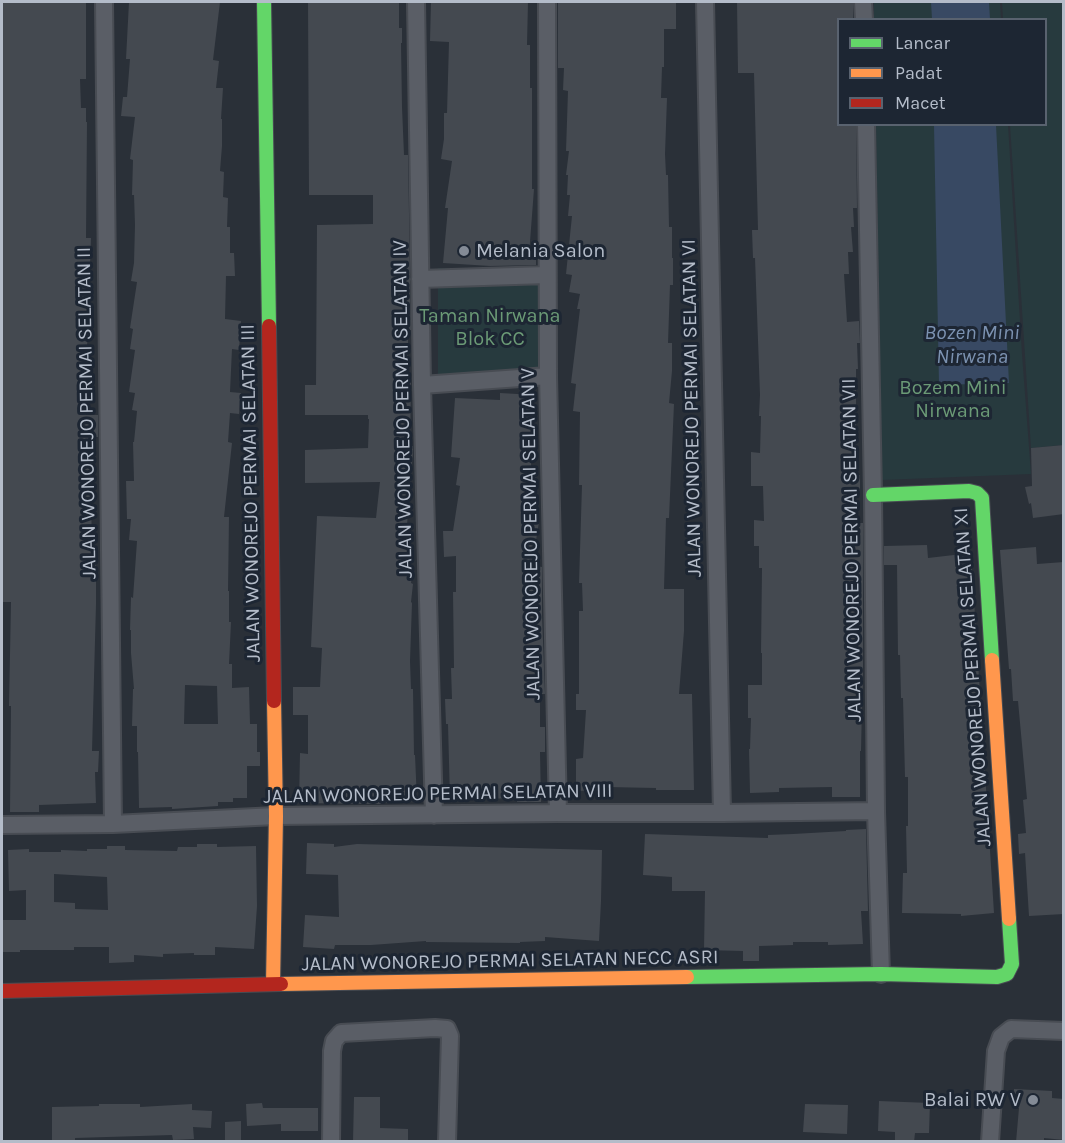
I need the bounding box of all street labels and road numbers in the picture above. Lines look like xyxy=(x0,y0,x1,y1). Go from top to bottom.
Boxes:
street label: JALAN WONOREJO PERMAI SELATAN VI xyxy=(677,239,707,577)
street label: JALAN WONOREJO PERMAI SELATAN IV xyxy=(388,240,418,578)
street label: JALAN WONOREJO PERMAI SELATAN II xyxy=(72,247,102,579)
street label: JALAN WONOREJO PERMAI SELATAN III xyxy=(236,324,266,662)
street label: JALAN WONOREJO PERMAI SELATAN V xyxy=(516,368,546,700)
street label: JALAN WONOREJO PERMAI SELATAN VII xyxy=(837,378,867,722)
street label: JALAN WONOREJO PERMAI SELATAN XI xyxy=(949,507,997,847)
street label: JALAN WONOREJO PERMAI SELATAN VIII xyxy=(263,779,613,809)
street label: JALAN WONOREJO PERMAI SELATAN NECC ASRI xyxy=(301,945,719,977)

